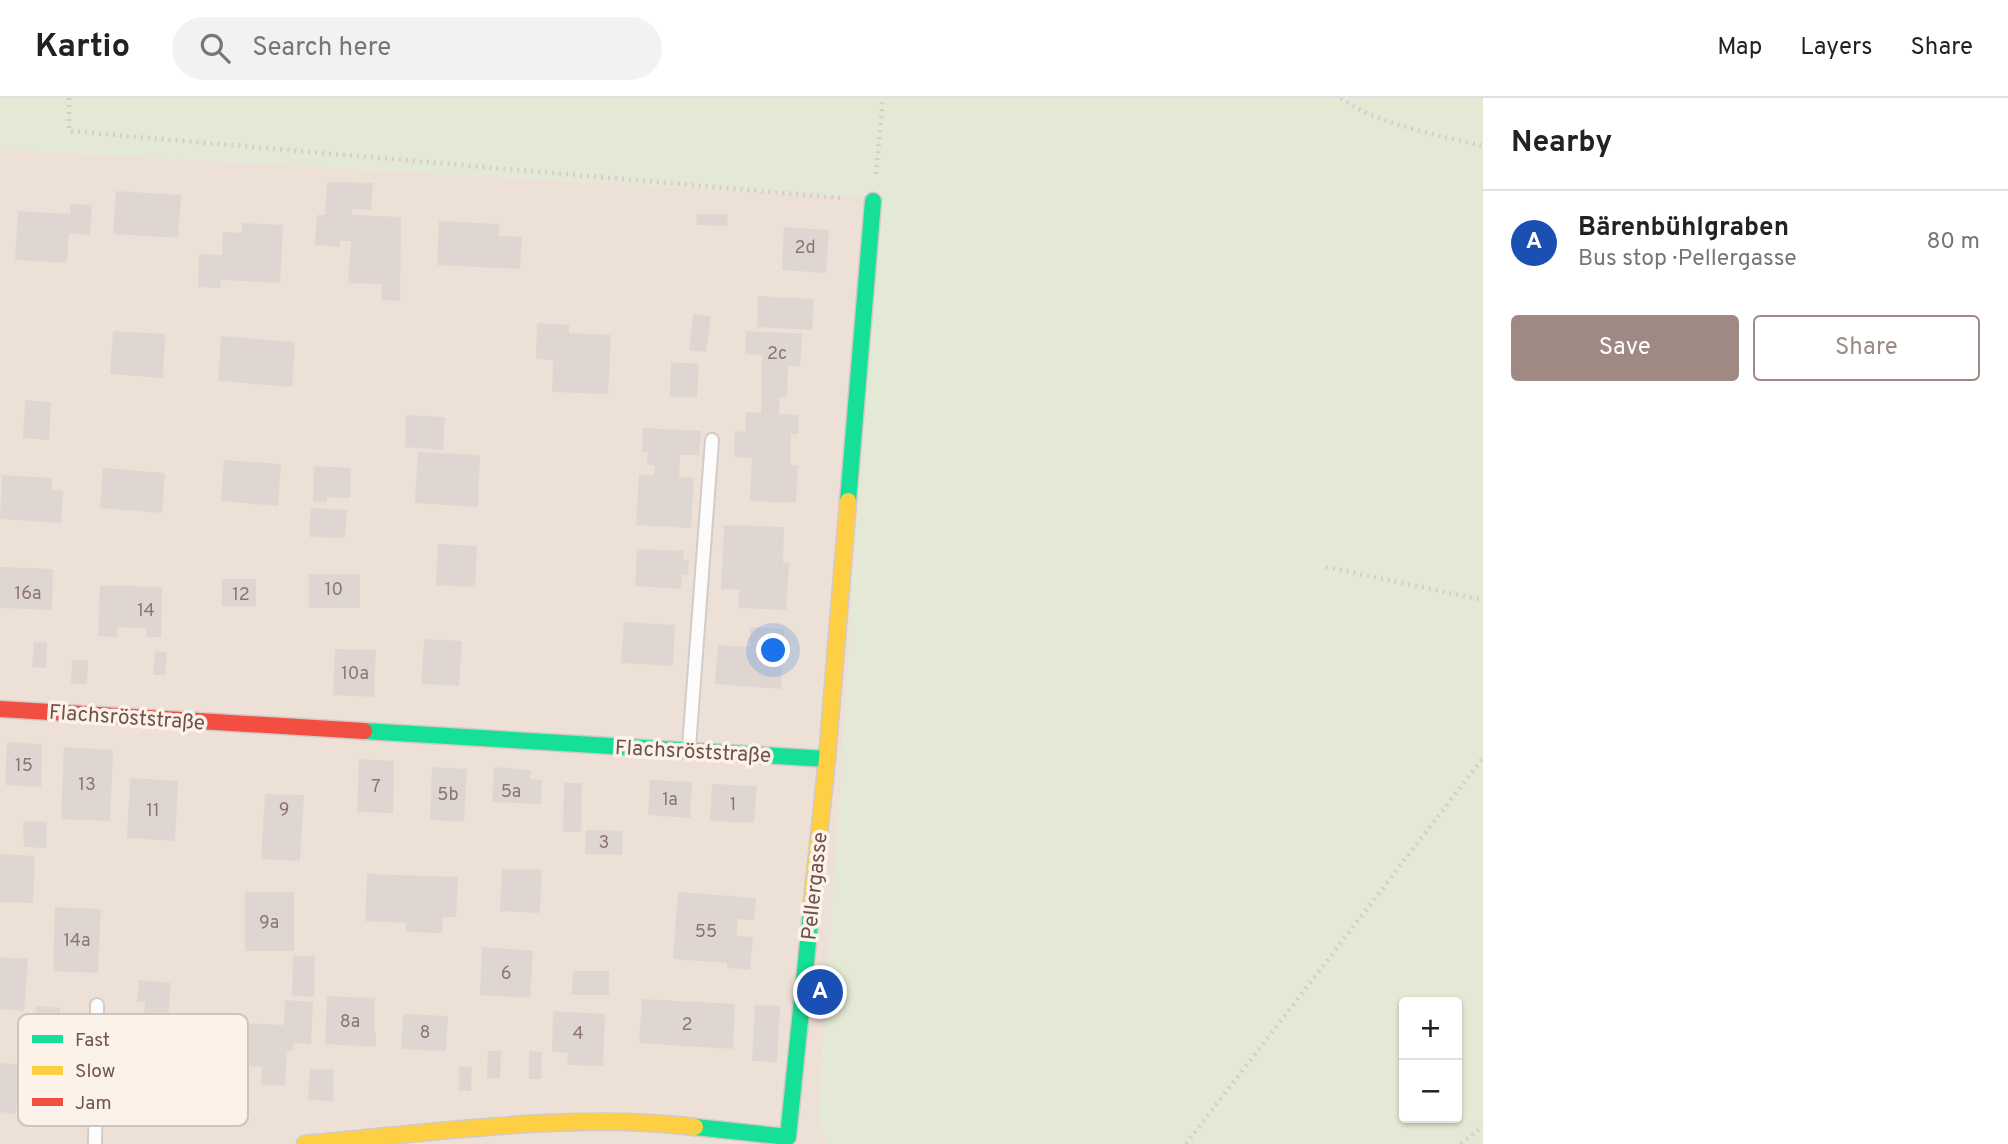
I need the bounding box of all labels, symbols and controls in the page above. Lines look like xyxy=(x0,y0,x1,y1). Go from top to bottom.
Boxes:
search box xyxy=(172,17,662,80)
text: Kartio xyxy=(35,27,130,69)
icon: search xyxy=(196,29,234,67)
text: Search here xyxy=(252,32,391,65)
text: Map xyxy=(1717,33,1762,63)
text: Layers xyxy=(1800,33,1872,63)
text: Share xyxy=(1910,33,1973,63)
text: Nearby xyxy=(1511,125,1612,162)
text: Bärenbühlgraben xyxy=(1578,212,1789,245)
text: A xyxy=(1526,228,1542,257)
text: 80 m xyxy=(1927,228,1980,257)
house number: 2d xyxy=(794,237,816,260)
text: Bus stop · Pellergasse xyxy=(1578,245,1797,274)
button: Save xyxy=(1511,315,1739,381)
button: Share xyxy=(1753,315,1980,381)
house number: 2c xyxy=(767,343,787,366)
house number: 10 xyxy=(325,579,343,602)
house number: 16a xyxy=(15,583,41,606)
house number: 12 xyxy=(232,584,250,607)
house number: 14 xyxy=(137,600,155,623)
your location xyxy=(756,633,790,667)
house number: 10a xyxy=(341,663,369,686)
street label: Flachsröststraße xyxy=(48,700,206,737)
street label: Flachsröststraße xyxy=(614,735,772,770)
house number: 15 xyxy=(15,755,33,778)
house number: 13 xyxy=(78,774,96,797)
house number: 7 xyxy=(371,776,381,799)
house number: 5a xyxy=(501,781,521,804)
house number: 5b xyxy=(437,784,459,807)
house number: 1a xyxy=(662,789,678,812)
house number: 1 xyxy=(730,794,736,817)
house number: 9 xyxy=(279,799,289,822)
house number: 11 xyxy=(146,800,160,823)
street label: Pellergasse xyxy=(796,831,835,942)
house number: 3 xyxy=(599,832,609,855)
house number: 9a xyxy=(259,912,279,935)
house number: 55 xyxy=(695,921,717,944)
house number: 14a xyxy=(63,930,91,953)
house number: 6 xyxy=(501,963,511,986)
pin: A xyxy=(797,966,843,1018)
map controls xyxy=(1399,997,1462,1123)
button: + xyxy=(1399,997,1462,1060)
house number: 8a xyxy=(340,1011,360,1034)
legend xyxy=(18,1014,248,1126)
house number: 2 xyxy=(681,1014,693,1037)
house number: 8 xyxy=(420,1022,431,1045)
house number: 4 xyxy=(572,1023,584,1046)
text: Fast xyxy=(75,1029,110,1053)
text: Slow xyxy=(75,1060,115,1084)
button: − xyxy=(1399,1060,1462,1123)
text: Jam xyxy=(75,1092,112,1116)

